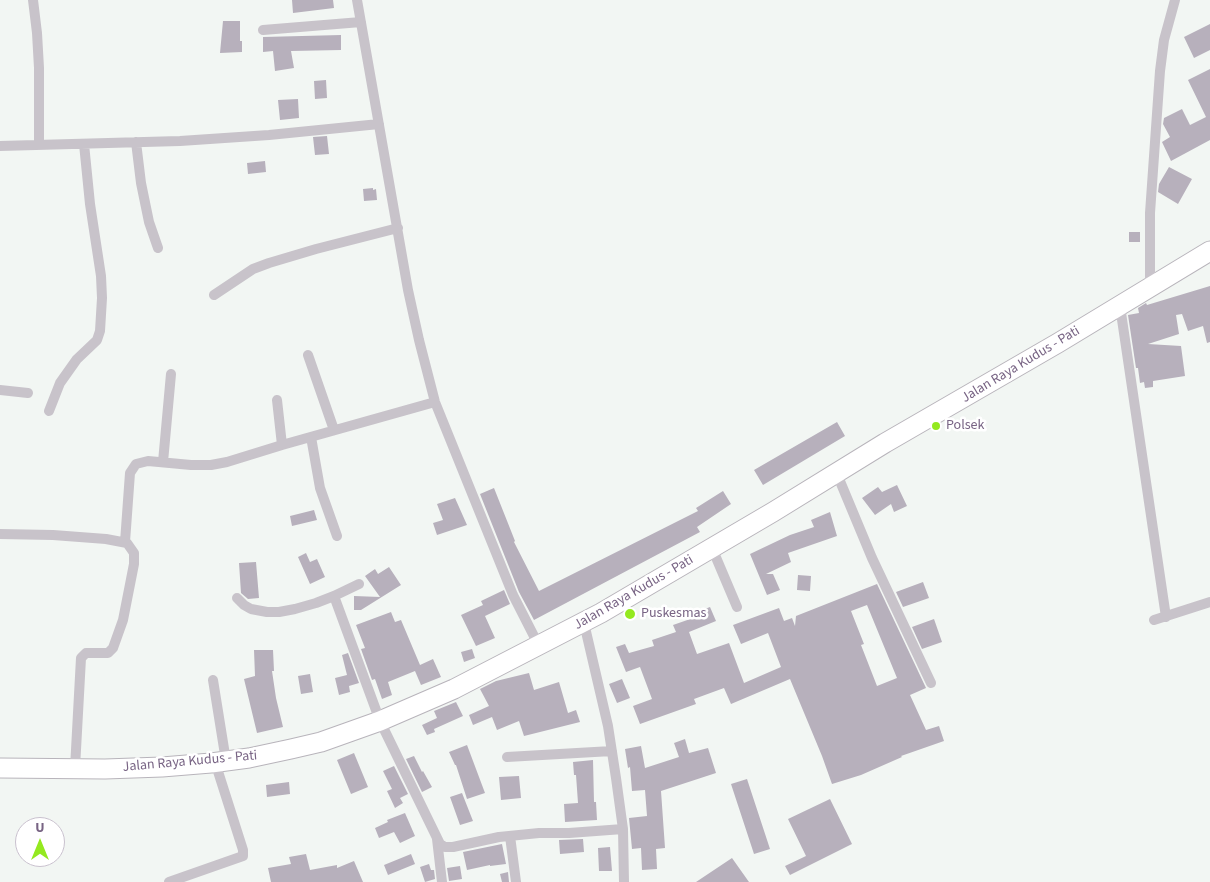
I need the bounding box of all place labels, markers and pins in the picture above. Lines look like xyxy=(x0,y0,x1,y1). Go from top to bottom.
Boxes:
place label: Polsek xyxy=(946,418,984,434)
marker: Polsek xyxy=(930,420,942,432)
place label: Puskesmas xyxy=(641,606,706,622)
marker: Puskesmas xyxy=(623,607,637,621)

